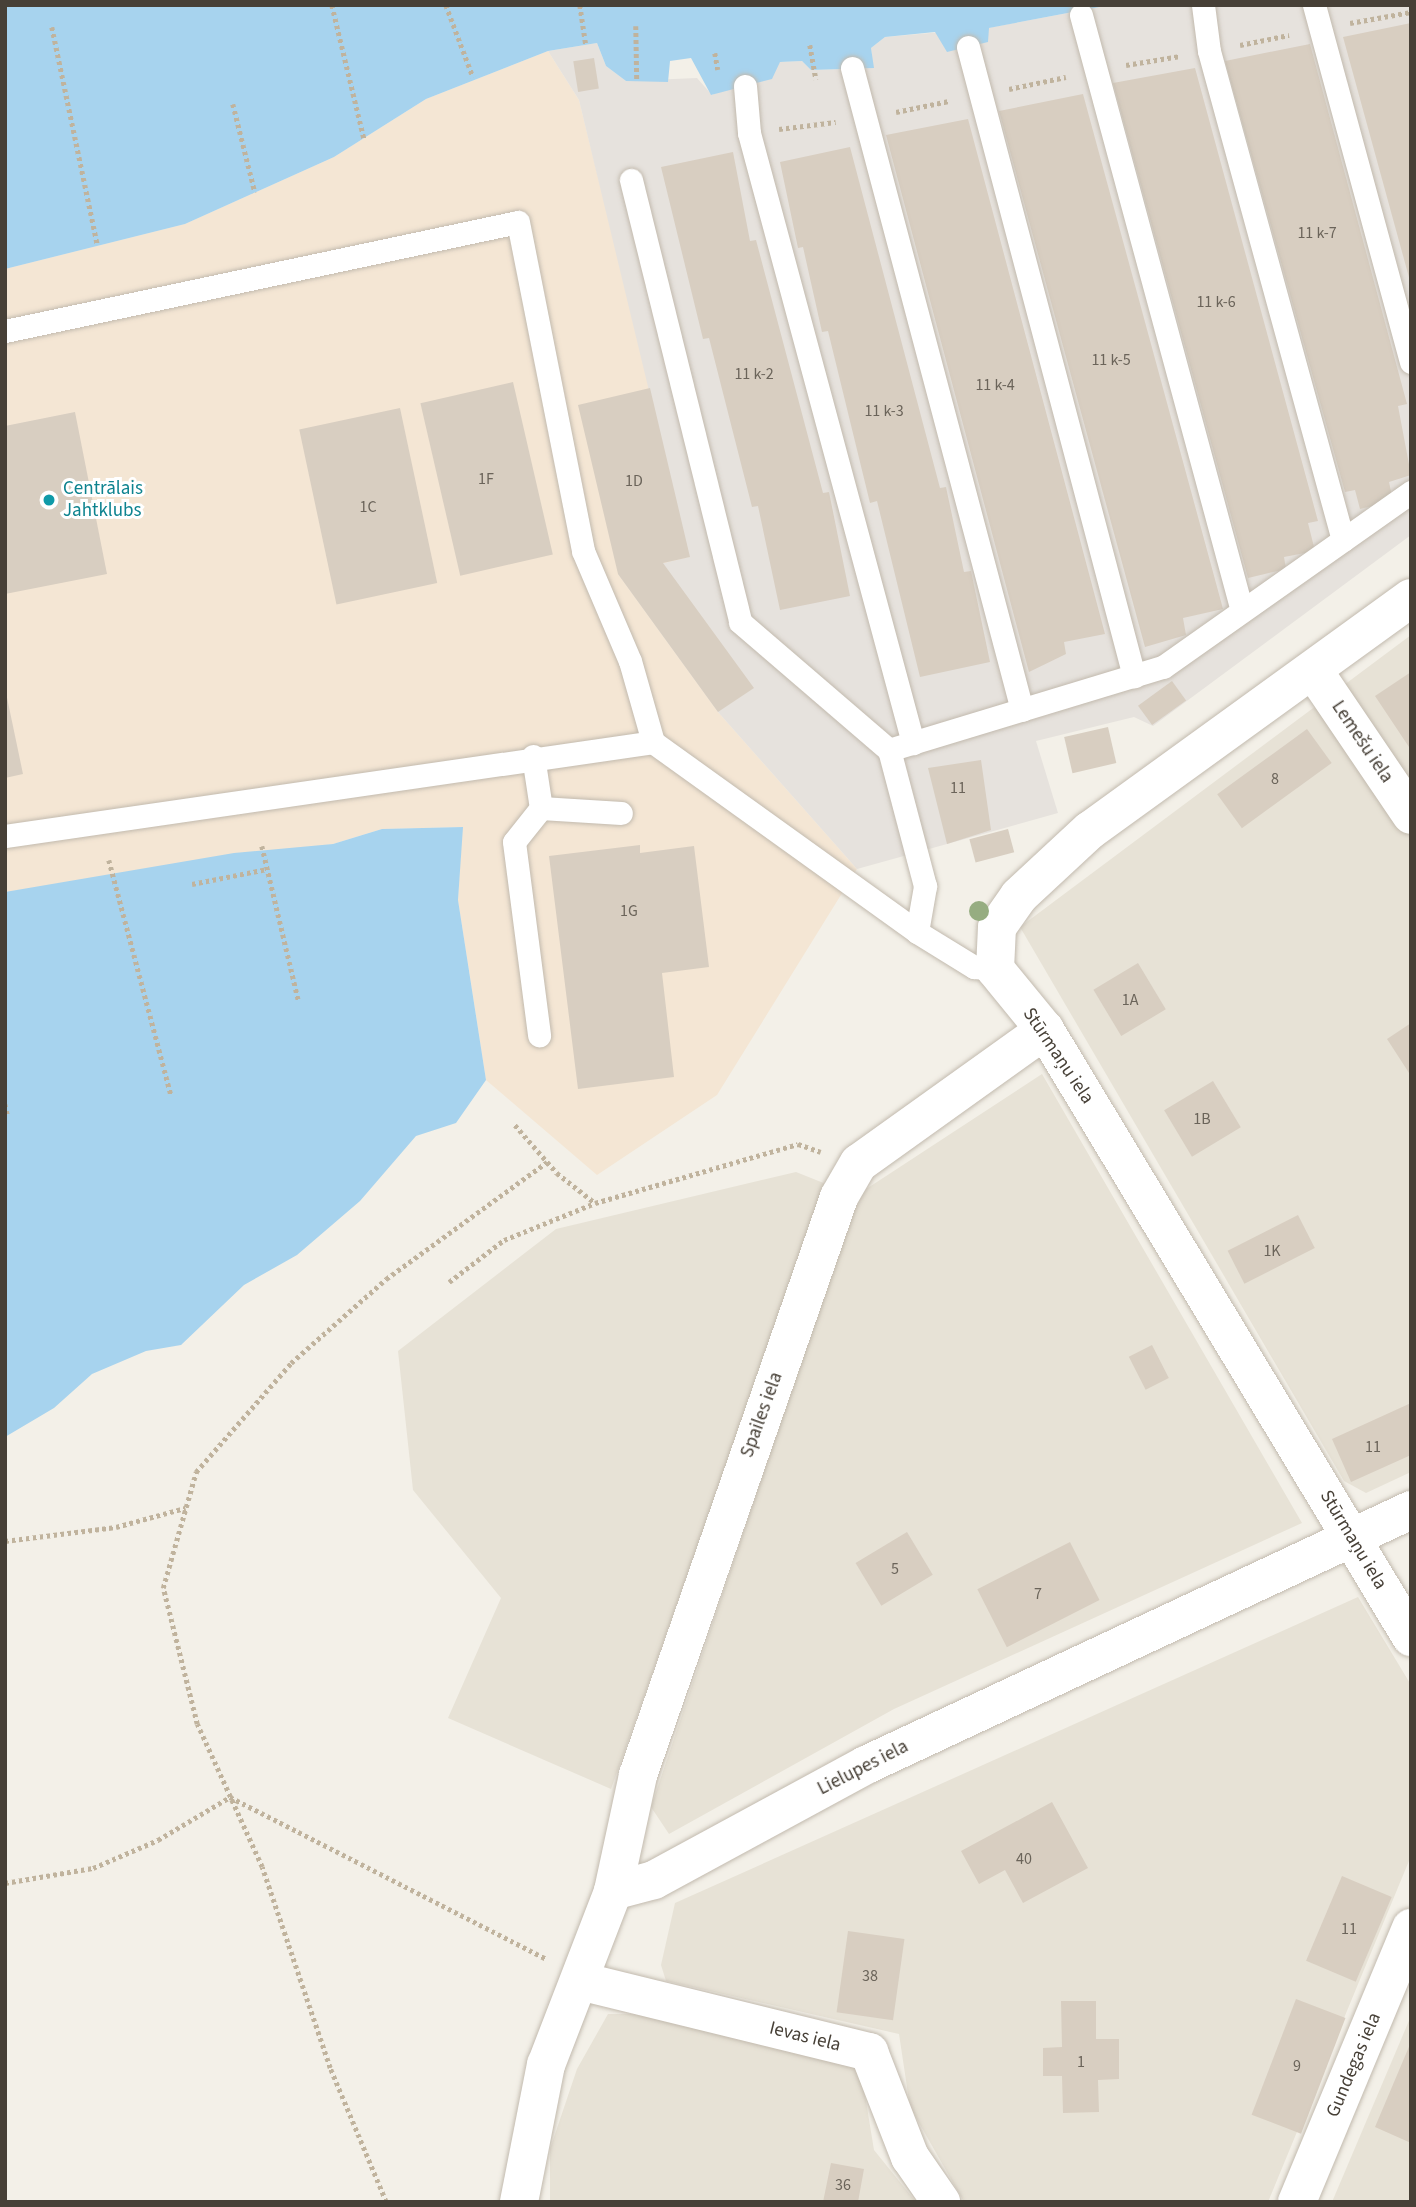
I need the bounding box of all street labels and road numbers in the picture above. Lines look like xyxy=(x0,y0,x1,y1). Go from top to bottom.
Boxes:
street label: Lemešu iela xyxy=(1326,697,1398,787)
street label: Stūrmaņu iela xyxy=(1017,1003,1099,1109)
street label: Spailes iela xyxy=(736,1369,788,1461)
street label: Stūrmaņu iela xyxy=(1315,1486,1391,1594)
street label: Lielupes iela xyxy=(814,1735,912,1801)
street label: Gundegas iela xyxy=(1322,2009,1386,2121)
street label: Ievas iela xyxy=(767,2017,843,2057)

